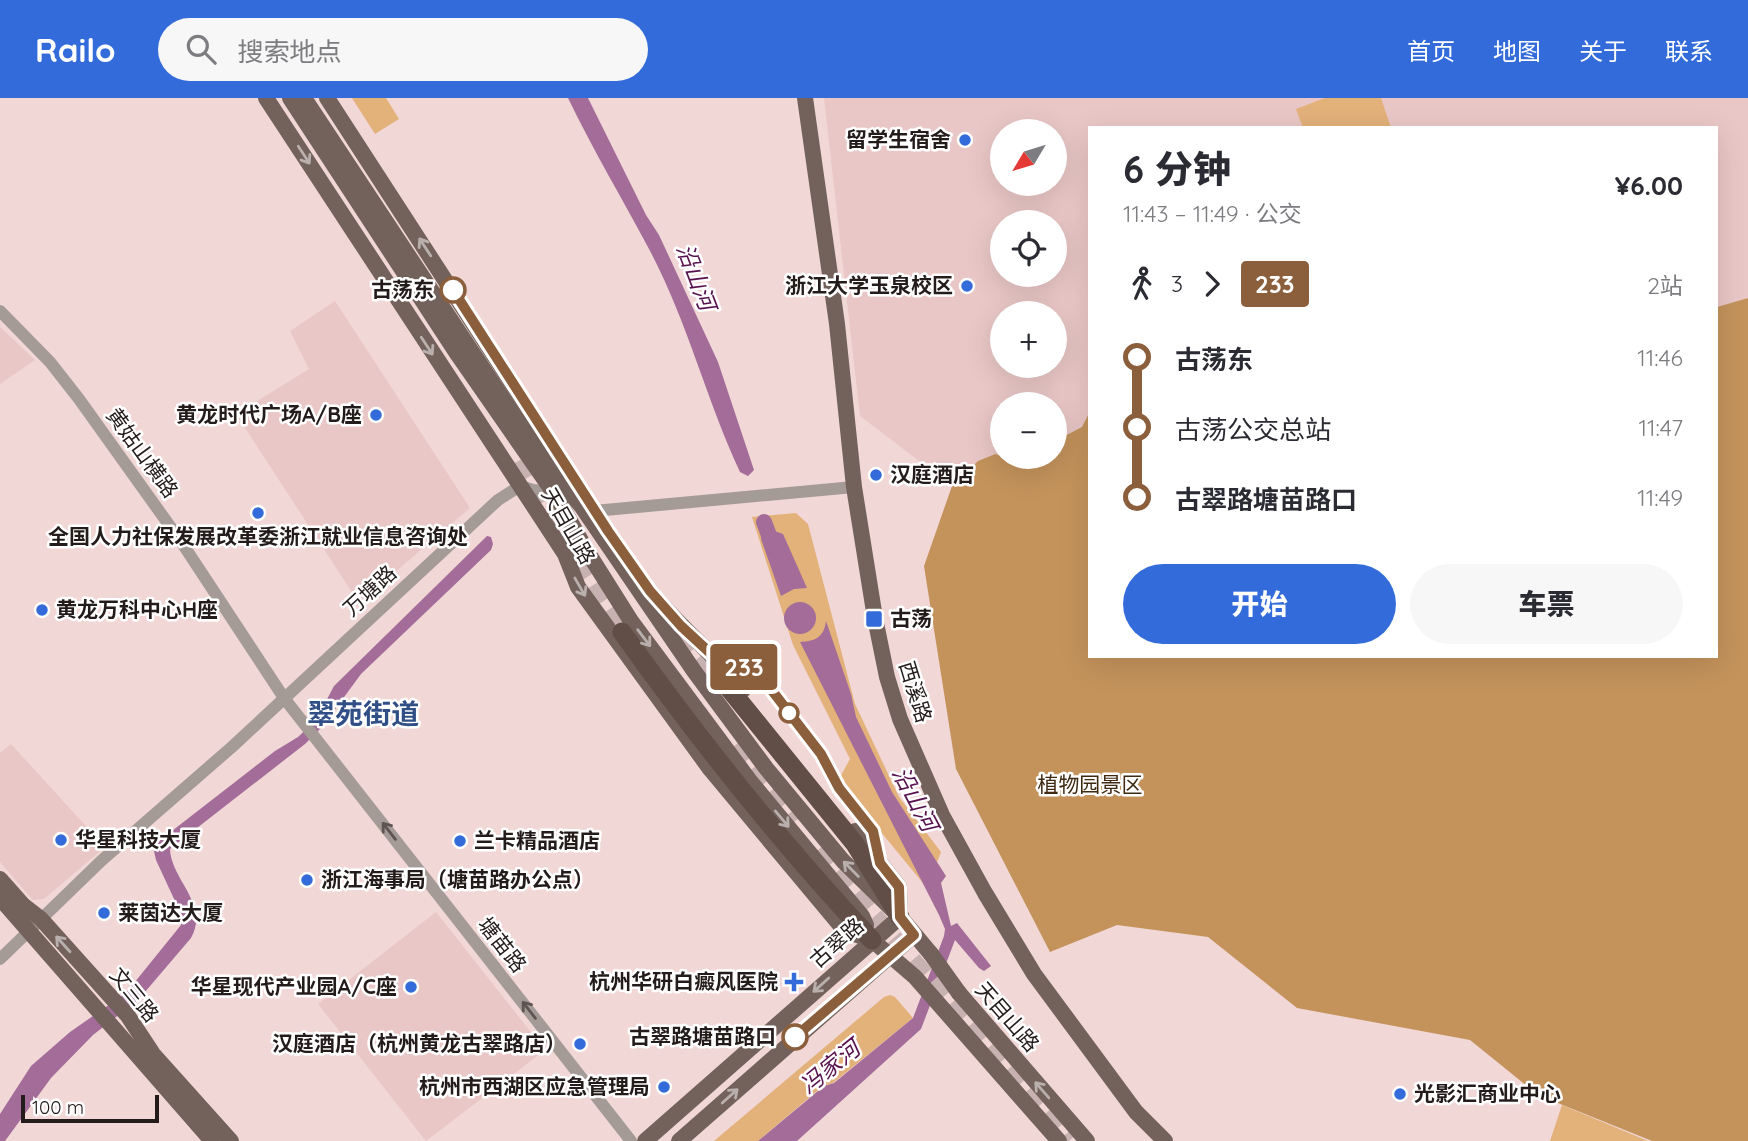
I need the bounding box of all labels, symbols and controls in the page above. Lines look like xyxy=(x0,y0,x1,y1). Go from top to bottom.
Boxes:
search box xyxy=(158,18,648,81)
text: Railo xyxy=(35,29,116,70)
icon: search xyxy=(182,30,220,68)
text: 搜索地点 xyxy=(238,35,342,68)
text: 首页 xyxy=(1407,36,1455,66)
text: 地图 xyxy=(1493,36,1541,66)
text: 关于 xyxy=(1579,36,1627,66)
text: 联系 xyxy=(1665,36,1713,66)
north arrow xyxy=(990,119,1068,196)
map controls xyxy=(990,119,1067,469)
place label: 留学生宿舍 xyxy=(846,126,951,152)
marker: 留学生宿舍 xyxy=(957,132,973,148)
one-way arrow xyxy=(297,145,311,164)
text: 6 分钟 xyxy=(1123,145,1231,193)
text: ¥6.00 xyxy=(1615,169,1683,202)
text: 11:43 – 11:49 · 公交 xyxy=(1123,199,1302,228)
button: locate xyxy=(990,210,1067,287)
one-way arrow xyxy=(418,238,433,257)
water label: 沿山河 xyxy=(671,239,724,318)
icon: walk xyxy=(1123,265,1161,303)
icon: forward xyxy=(1193,265,1231,303)
text: 3 xyxy=(1171,269,1183,298)
text: 233 xyxy=(1255,269,1295,299)
text: 2站 xyxy=(1647,271,1683,300)
place label: 浙江大学玉泉校区 xyxy=(785,272,953,298)
place label: 古荡东 xyxy=(371,276,434,302)
marker: 古荡东 xyxy=(440,277,466,303)
marker: 浙江大学玉泉校区 xyxy=(959,278,975,294)
button: + xyxy=(990,301,1067,378)
one-way arrow xyxy=(421,336,435,356)
text: 古荡东 xyxy=(1175,343,1253,376)
text: 11:46 xyxy=(1637,343,1683,372)
button: − xyxy=(990,392,1067,469)
place label: 黄龙时代广场A/B座 xyxy=(176,401,362,427)
street label: 黄姑山横路 xyxy=(101,402,184,503)
marker: 黄龙时代广场A/B座 xyxy=(368,407,384,423)
text: 古荡公交总站 xyxy=(1175,413,1331,446)
text: 11:47 xyxy=(1638,413,1683,442)
place label: 汉庭酒店 xyxy=(890,461,974,487)
marker: 汉庭酒店 xyxy=(868,467,884,483)
street label: 天目山路 xyxy=(537,483,601,568)
text: 古翠路塘苗路口 xyxy=(1175,483,1357,516)
text: 11:49 xyxy=(1637,483,1683,512)
marker: 全国人力社保发展改革委浙江就业信息咨询处 xyxy=(250,505,266,521)
place label: 全国人力社保发展改革委浙江就业信息咨询处 xyxy=(48,523,468,549)
street label: 万塘路 xyxy=(337,559,401,621)
button: 开始 xyxy=(1123,564,1396,644)
button: 车票 xyxy=(1410,564,1683,644)
one-way arrow xyxy=(573,576,587,596)
place label: 黄龙万科中心H座 xyxy=(56,596,218,622)
marker: 黄龙万科中心H座 xyxy=(34,602,50,618)
place label: 古荡 xyxy=(890,605,932,631)
marker: 古荡 xyxy=(864,609,884,629)
one-way arrow xyxy=(636,628,651,646)
line badge: 233 xyxy=(704,644,784,690)
text: 233 xyxy=(724,652,764,682)
street label: 西溪路 xyxy=(894,658,938,726)
district label: 翠苑街道 xyxy=(307,696,419,731)
unlabelled marker xyxy=(779,703,799,723)
water label: 沿山河 xyxy=(886,761,946,840)
park label: 植物园景区 xyxy=(1038,771,1143,797)
one-way arrow xyxy=(774,809,789,827)
one-way arrow xyxy=(381,822,396,840)
place label: 华星科技大厦 xyxy=(75,826,201,852)
place label: 兰卡精品酒店 xyxy=(474,827,600,853)
marker: 华星科技大厦 xyxy=(53,832,69,848)
marker: 兰卡精品酒店 xyxy=(452,833,468,849)
one-way arrow xyxy=(843,861,860,878)
place label: 浙江海事局（塘苗路办公点） xyxy=(321,866,594,892)
marker: 浙江海事局（塘苗路办公点） xyxy=(299,872,315,888)
place label: 莱茵达大厦 xyxy=(118,899,223,925)
marker: 莱茵达大厦 xyxy=(96,905,112,921)
street label: 塘苗路 xyxy=(473,912,532,977)
street label: 古翠路 xyxy=(804,912,869,973)
one-way arrow xyxy=(55,936,72,953)
street label: 文三路 xyxy=(105,962,165,1027)
place label: 杭州华研白癜风医院 xyxy=(589,968,778,994)
marker: 杭州华研白癜风医院 xyxy=(784,972,804,992)
place label: 华星现代产业园A/C座 xyxy=(190,973,397,999)
street label: 天目山路 xyxy=(970,976,1045,1057)
one-way arrow xyxy=(812,977,830,993)
marker: 华星现代产业园A/C座 xyxy=(403,979,419,995)
one-way arrow xyxy=(521,1001,536,1020)
place label: 古翠路塘苗路口 xyxy=(629,1023,776,1049)
marker: 古翠路塘苗路口 xyxy=(782,1024,808,1050)
place label: 汉庭酒店（杭州黄龙古翠路店） xyxy=(272,1030,566,1056)
water label: 冯家河 xyxy=(794,1031,869,1100)
marker: 汉庭酒店（杭州黄龙古翠路店） xyxy=(572,1036,588,1052)
place label: 杭州市西湖区应急管理局 xyxy=(419,1073,650,1099)
marker: 杭州市西湖区应急管理局 xyxy=(656,1079,672,1095)
place label: 光影汇商业中心 xyxy=(1414,1080,1561,1106)
one-way arrow xyxy=(1034,1081,1050,1099)
marker: 光影汇商业中心 xyxy=(1392,1086,1408,1102)
one-way arrow xyxy=(721,1087,738,1104)
scale bar xyxy=(21,1092,159,1124)
text: 100 m xyxy=(32,1095,84,1119)

